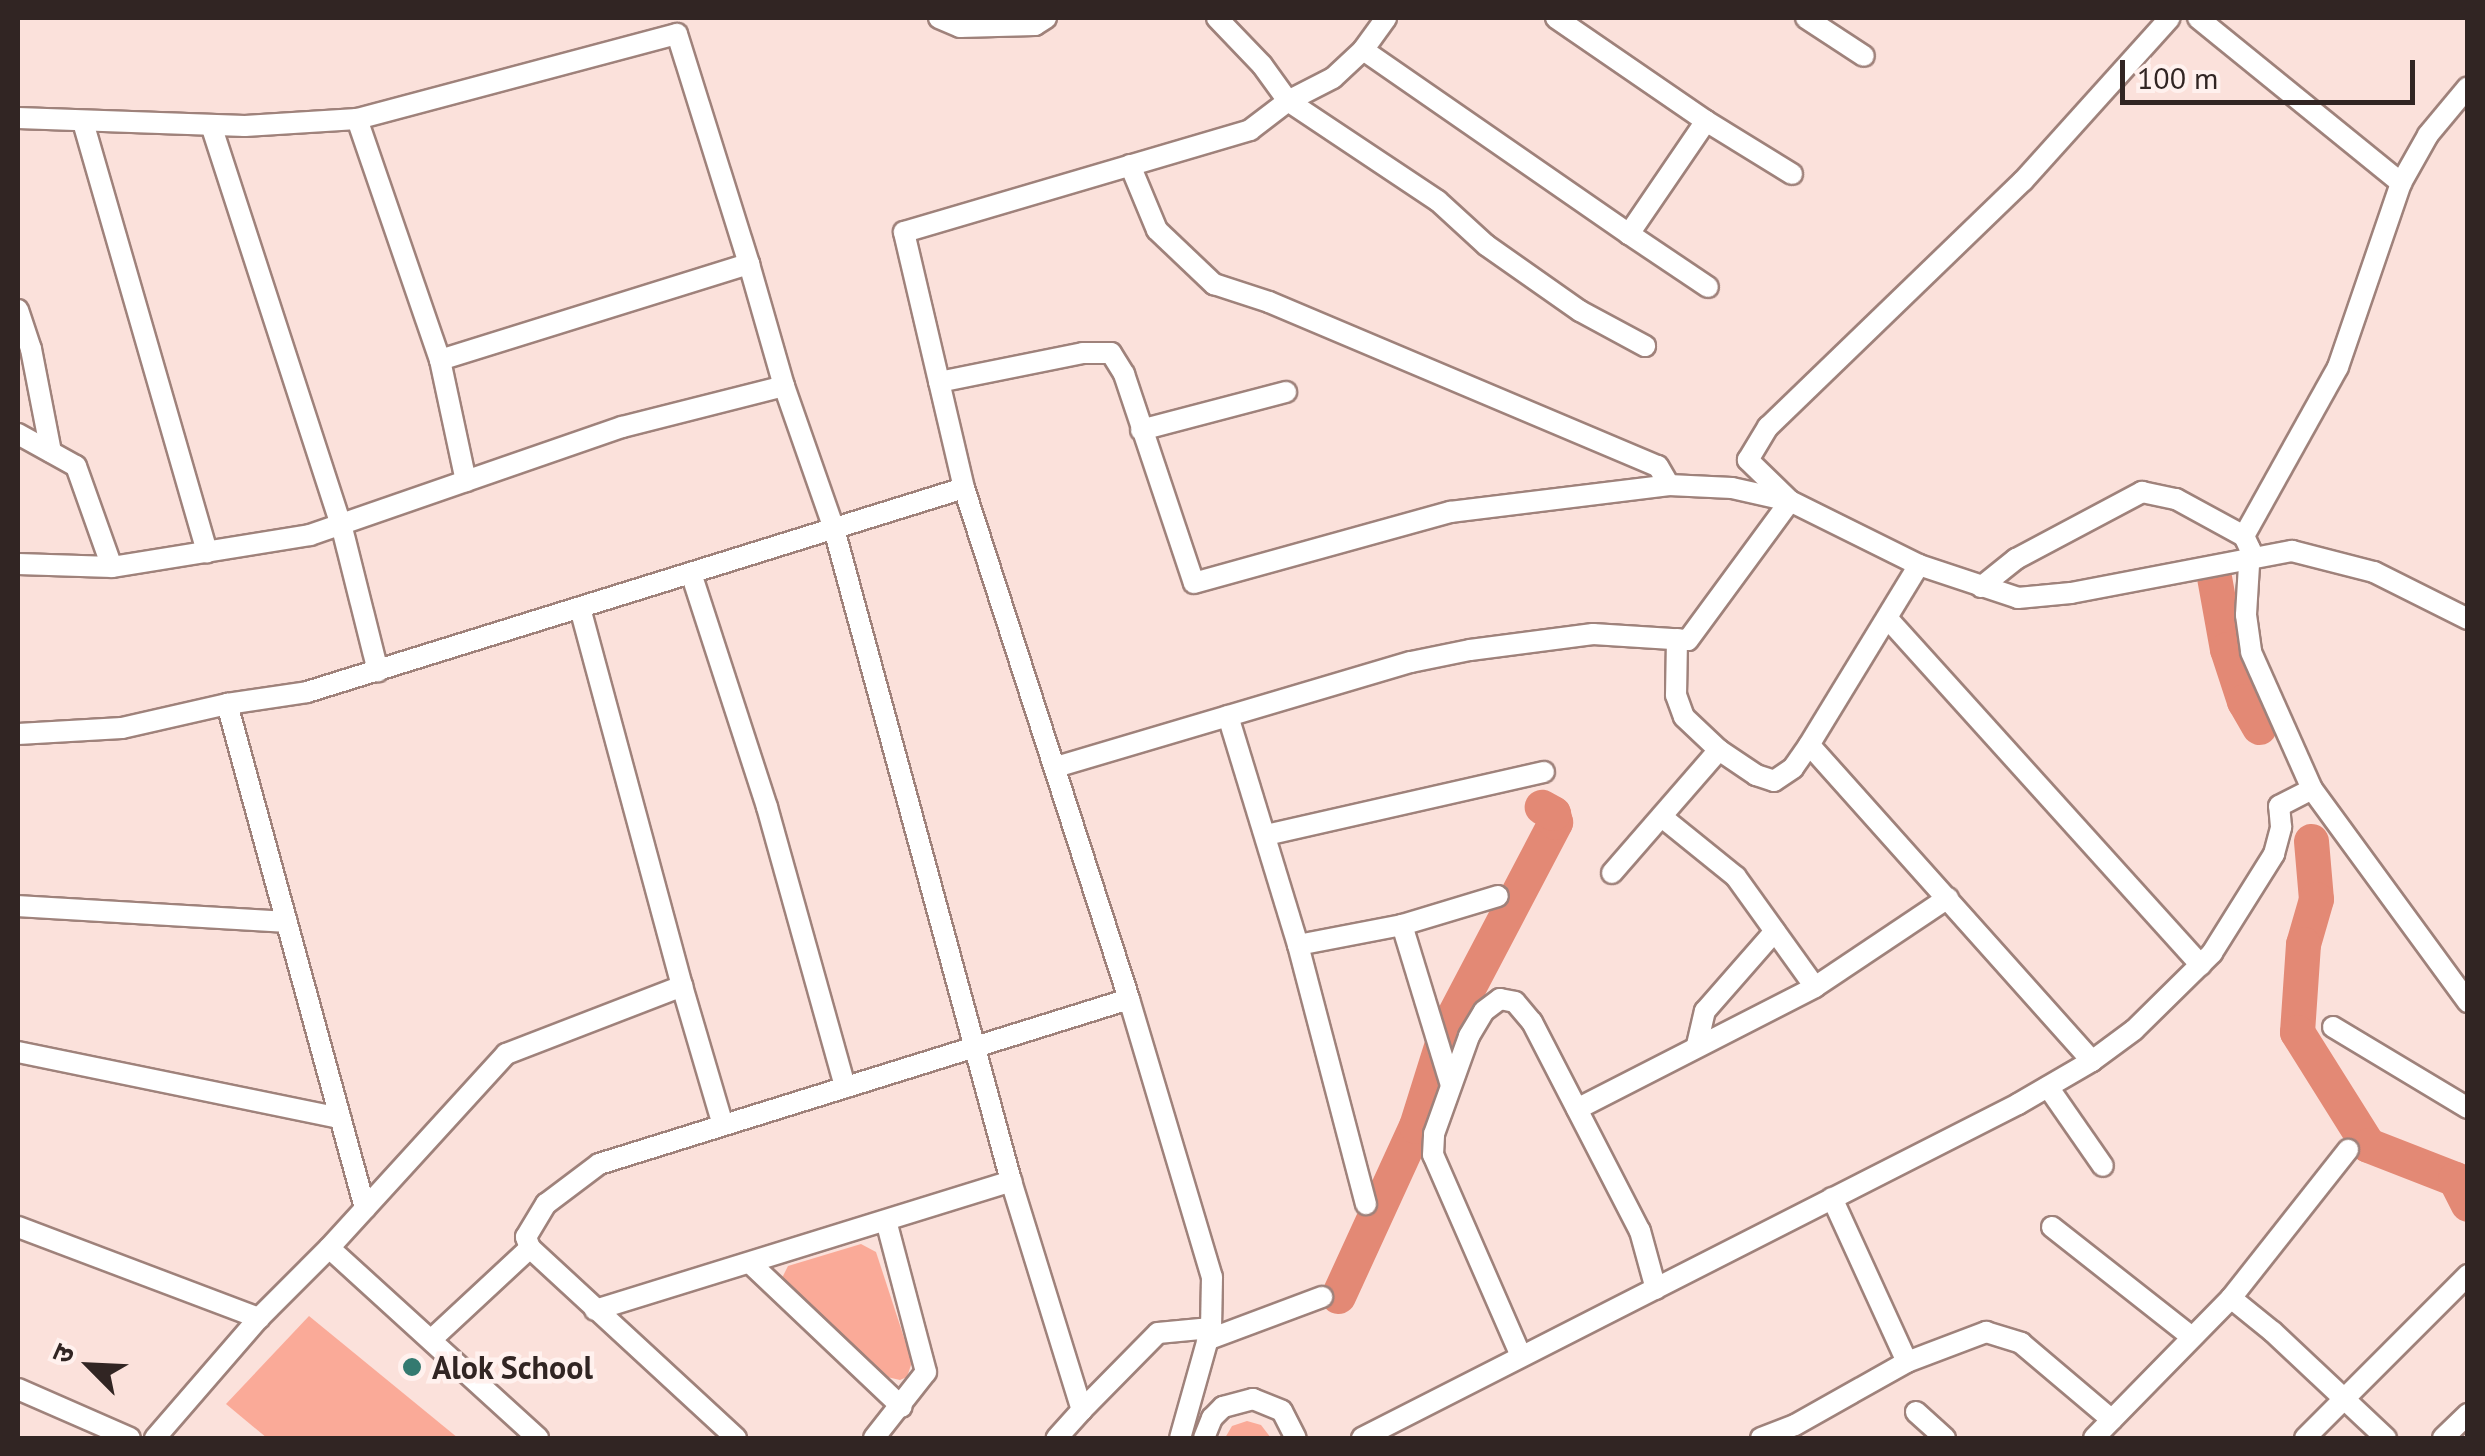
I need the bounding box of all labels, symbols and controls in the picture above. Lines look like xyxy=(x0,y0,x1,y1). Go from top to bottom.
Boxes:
scale bar xyxy=(2125,40,2420,102)
text: 100 m xyxy=(2137,58,2218,97)
north arrow xyxy=(40,1316,140,1416)
text: उ xyxy=(42,1339,82,1369)
place label: Alok School xyxy=(432,1348,594,1386)
marker: Alok School xyxy=(401,1356,423,1378)

